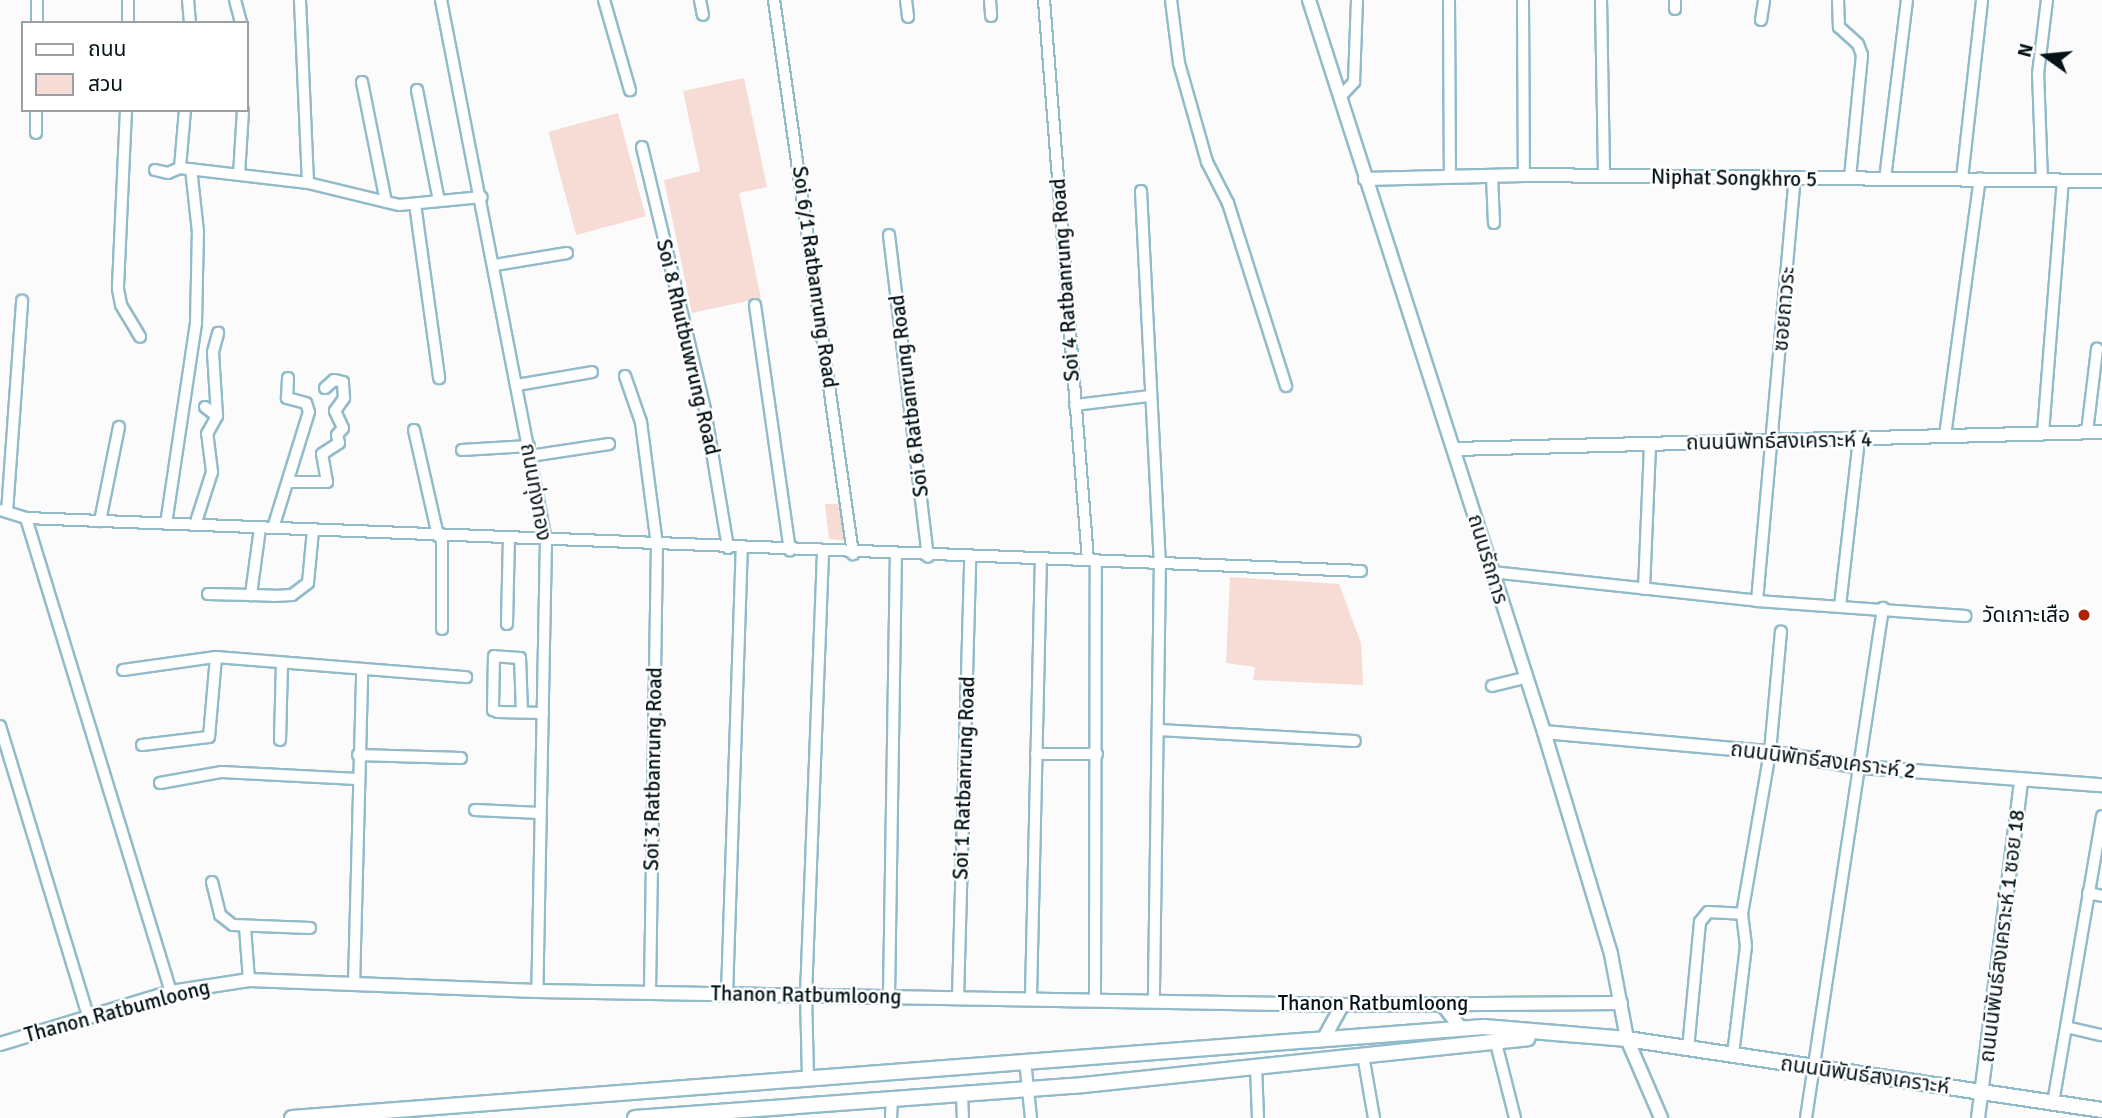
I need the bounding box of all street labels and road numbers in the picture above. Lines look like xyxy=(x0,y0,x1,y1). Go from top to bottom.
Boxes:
street label: Soi 6/1 Ratbanrung Road xyxy=(787,164,843,390)
street label: Niphat Songkhro 5 xyxy=(1651,164,1817,192)
street label: Soi 4 Ratbanrung Road xyxy=(1045,178,1085,382)
street label: Soi 8 Rhutbuwrung Road xyxy=(651,237,725,457)
street label: ซอยถาวระ xyxy=(1768,266,1800,352)
street label: Soi 6 Ratbanrung Road xyxy=(884,293,934,499)
street label: ถนนนิพัทธ์สงเคราะห์ 4 xyxy=(1686,427,1872,455)
street label: ถนนทุ่งทอง xyxy=(515,441,557,543)
street label: ถนนรัถการ xyxy=(1462,511,1514,607)
street label: Soi 3 Ratbanrung Road xyxy=(639,667,667,871)
street label: Soi 1 Ratbanrung Road xyxy=(948,676,980,880)
street label: ถนนนิพัทธ์สงเคราะห์ 2 xyxy=(1729,736,1917,784)
street label: ถนนนิพันธ์สงเคราะห์ 1 ซอย 18 xyxy=(1974,808,2030,1064)
street label: Thanon Ratbumloong xyxy=(22,974,212,1048)
street label: Thanon Ratbumloong xyxy=(710,981,902,1009)
street label: Thanon Ratbumloong xyxy=(1278,990,1468,1016)
street label: ถนนนิพันธ์สงเคราะห์ xyxy=(1779,1051,1951,1099)

